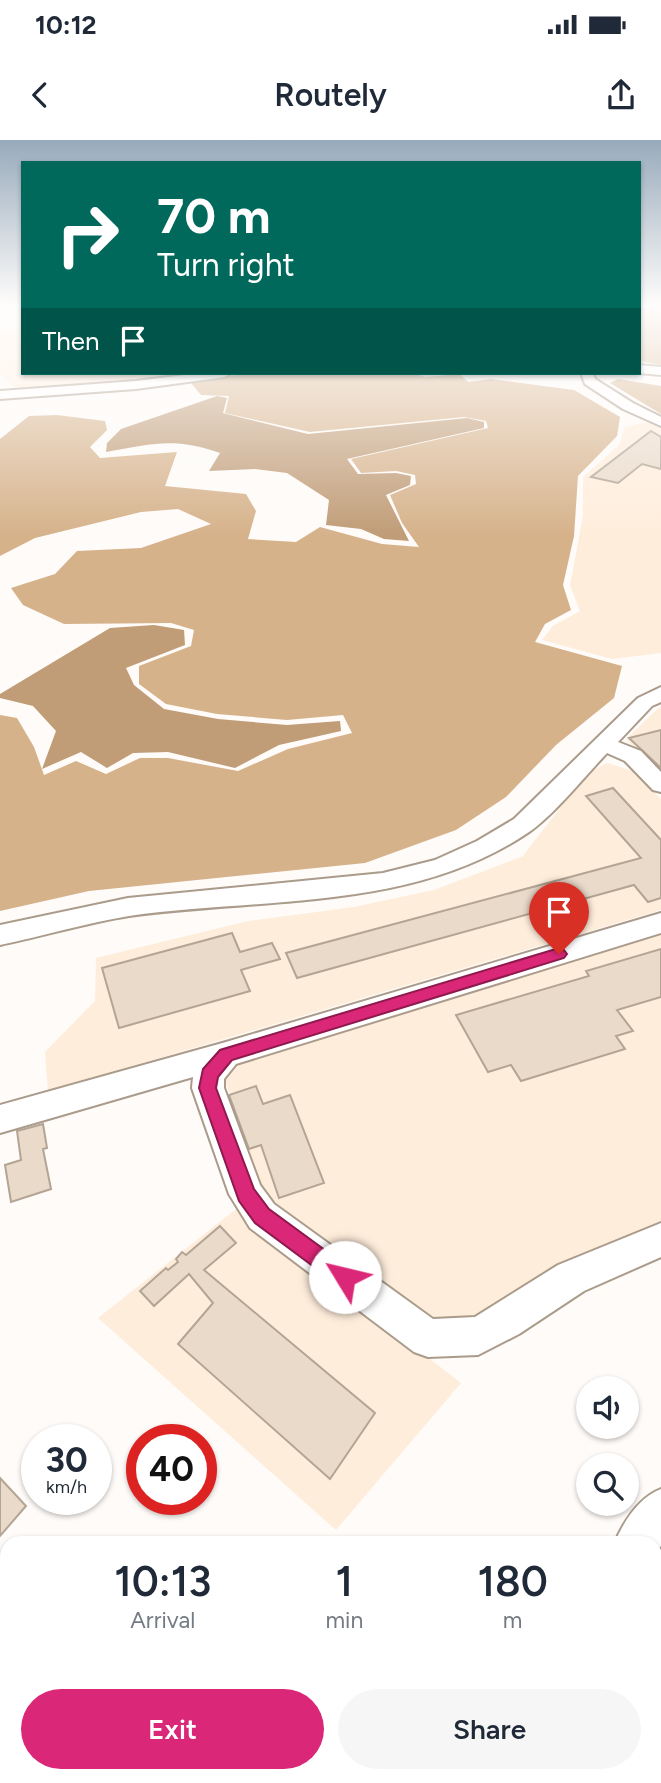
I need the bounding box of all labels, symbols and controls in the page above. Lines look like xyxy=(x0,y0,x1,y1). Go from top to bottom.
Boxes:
text: 10:12 xyxy=(35,9,97,41)
icon: back xyxy=(21,76,59,114)
text: Routely xyxy=(274,76,387,114)
icon: share xyxy=(602,76,640,114)
text: 70 m xyxy=(157,186,270,245)
icon: right xyxy=(42,189,133,280)
text: Turn right xyxy=(157,246,295,284)
icon: arrive xyxy=(114,322,152,360)
text: Then xyxy=(42,325,100,357)
pin xyxy=(529,882,589,954)
icon: arrive xyxy=(540,893,578,931)
position arrow xyxy=(308,1240,382,1314)
map controls xyxy=(576,1376,639,1516)
button: sound xyxy=(576,1376,639,1439)
speed limit sign: 40 xyxy=(126,1424,217,1515)
text: 30 xyxy=(45,1439,88,1481)
button: search xyxy=(576,1453,639,1516)
text: km/h xyxy=(46,1476,87,1498)
text: 10:13 xyxy=(114,1556,211,1607)
text: 1 xyxy=(336,1556,353,1607)
text: 180 xyxy=(477,1556,548,1607)
text: Arrival xyxy=(130,1606,195,1634)
text: min xyxy=(326,1606,363,1634)
text: m xyxy=(503,1606,522,1634)
button: Exit xyxy=(21,1689,324,1769)
button: Share xyxy=(338,1689,641,1769)

